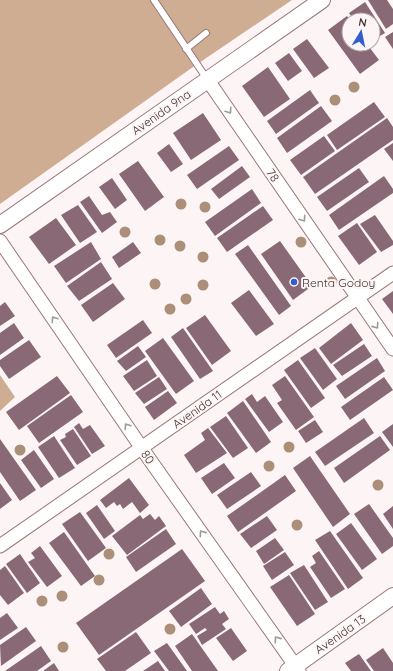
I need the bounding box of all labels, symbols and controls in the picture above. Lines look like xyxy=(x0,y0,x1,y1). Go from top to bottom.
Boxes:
north arrow xyxy=(341,12,381,52)
text: N xyxy=(358,15,368,30)
street label: Avenida 9na xyxy=(129,86,193,138)
one-way arrow xyxy=(224,107,231,114)
street label: 78 xyxy=(263,166,283,184)
one-way arrow xyxy=(298,214,305,221)
place label: Renta Godoy xyxy=(302,275,375,290)
marker: Renta Godoy xyxy=(289,277,299,287)
one-way arrow xyxy=(51,316,59,323)
one-way arrow xyxy=(371,321,378,328)
street label: Avenida 11 xyxy=(169,387,225,431)
one-way arrow xyxy=(125,424,132,431)
street label: 80 xyxy=(138,447,158,467)
one-way arrow xyxy=(199,530,207,537)
street label: Avenida 13 xyxy=(312,611,368,657)
one-way arrow xyxy=(274,636,282,643)

